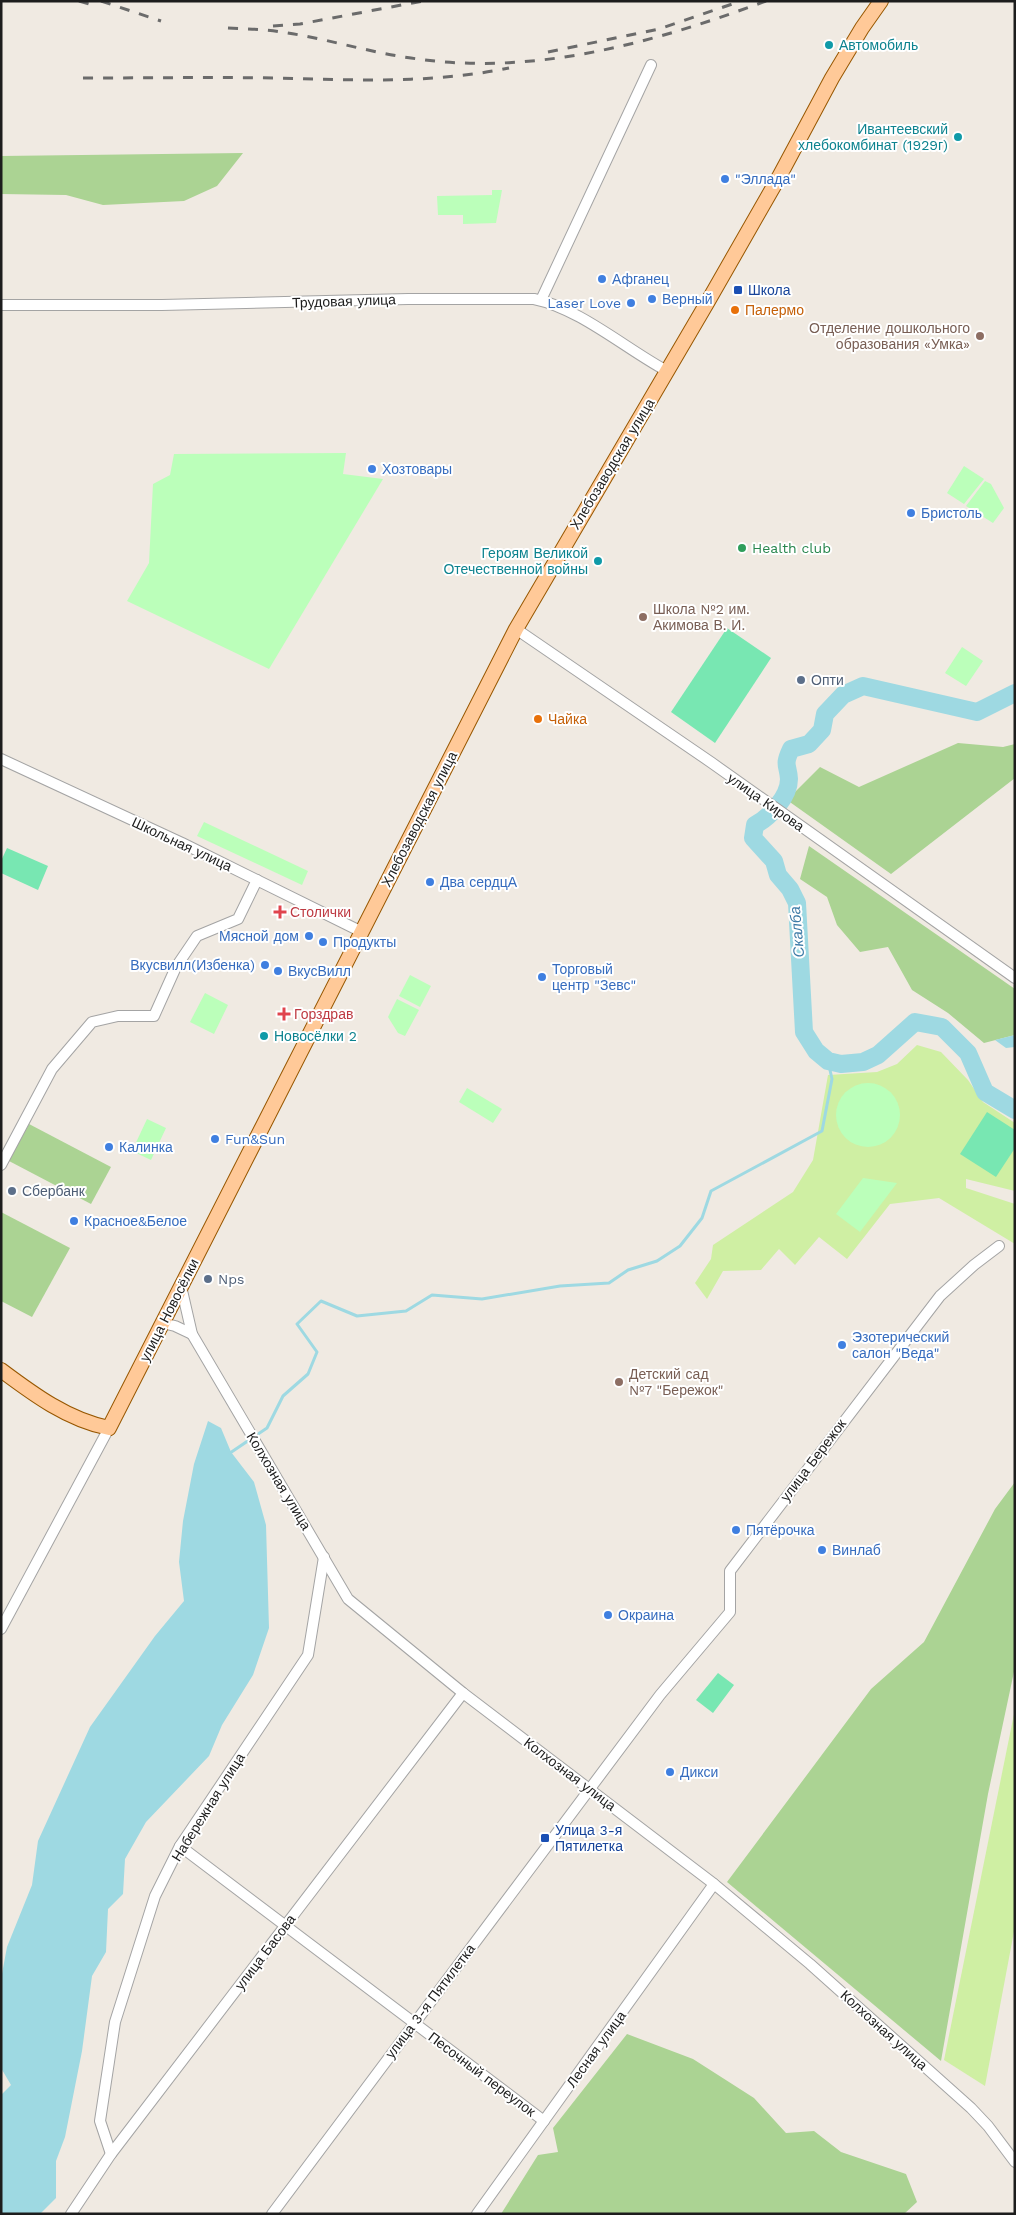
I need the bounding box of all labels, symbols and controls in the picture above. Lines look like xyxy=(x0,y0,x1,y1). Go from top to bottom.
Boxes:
place label: Автомобиль xyxy=(839,37,918,53)
marker: Автомобиль xyxy=(823,39,835,51)
place label: Ивантеевский хлебокомбинат (1929г) xyxy=(798,121,948,153)
marker: Ивантеевский хлебокомбинат (1929г) xyxy=(952,131,964,143)
place label: "Эллада" xyxy=(735,171,796,187)
marker: "Эллада" xyxy=(719,173,731,185)
place label: Афганец xyxy=(612,271,669,287)
marker: Афганец xyxy=(596,273,608,285)
place label: Школа xyxy=(748,282,791,298)
marker: Школа xyxy=(732,284,744,296)
street label: Трудовая улица xyxy=(292,291,396,311)
place label: Верный xyxy=(662,291,713,307)
marker: Верный xyxy=(646,293,658,305)
place label: Laser Love xyxy=(547,295,621,311)
marker: Laser Love xyxy=(625,297,637,309)
place label: Палермо xyxy=(745,302,804,318)
marker: Палермо xyxy=(729,304,741,316)
place label: Отделение дошкольного образования «Умка» xyxy=(809,320,970,352)
marker: Отделение дошкольного образования «Умка» xyxy=(974,330,986,342)
street label: Хлебозаводская улица xyxy=(567,395,658,532)
place label: Хозтовары xyxy=(382,461,452,477)
marker: Хозтовары xyxy=(366,463,378,475)
place label: Бристоль xyxy=(921,505,982,521)
marker: Бристоль xyxy=(905,507,917,519)
place label: Health club xyxy=(752,540,831,556)
marker: Health club xyxy=(736,542,748,554)
place label: Героям Великой Отечественной войны xyxy=(443,545,588,577)
marker: Героям Великой Отечественной войны xyxy=(592,555,604,567)
place label: Школа №2 им. Акимова В. И. xyxy=(653,601,750,633)
marker: Школа №2 им. Акимова В. И. xyxy=(637,611,649,623)
place label: Опти xyxy=(811,672,844,688)
marker: Опти xyxy=(795,674,807,686)
place label: Чайка xyxy=(548,711,587,727)
marker: Чайка xyxy=(532,713,544,725)
street label: Хлебозаводская улица xyxy=(378,748,460,889)
street label: улица Кирова xyxy=(725,770,808,834)
street label: Школьная улица xyxy=(129,814,235,874)
place label: Два сердцА xyxy=(440,874,518,890)
marker: Два сердцА xyxy=(424,876,436,888)
place label: Столички xyxy=(290,904,351,920)
marker: Столички xyxy=(274,906,286,918)
water label: Скалба xyxy=(786,906,808,958)
place label: Мясной дом xyxy=(219,928,299,944)
marker: Мясной дом xyxy=(303,930,315,942)
place label: Продукты xyxy=(333,934,396,950)
marker: Продукты xyxy=(317,936,329,948)
place label: Вкусвилл(Избенка) xyxy=(130,957,255,973)
marker: Вкусвилл(Избенка) xyxy=(259,959,271,971)
place label: Торговый центр "Зевс" xyxy=(552,961,636,993)
place label: ВкусВилл xyxy=(288,963,351,979)
marker: ВкусВилл xyxy=(272,965,284,977)
marker: Торговый центр "Зевс" xyxy=(536,971,548,983)
place label: Горздрав xyxy=(294,1006,353,1022)
marker: Горздрав xyxy=(278,1008,290,1020)
place label: Новосёлки 2 xyxy=(274,1028,357,1044)
marker: Новосёлки 2 xyxy=(258,1030,270,1042)
place label: Fun&Sun xyxy=(225,1131,285,1147)
marker: Fun&Sun xyxy=(209,1133,221,1145)
place label: Калинка xyxy=(119,1139,173,1155)
marker: Калинка xyxy=(103,1141,115,1153)
place label: Сбербанк xyxy=(22,1183,86,1199)
marker: Сбербанк xyxy=(6,1185,18,1197)
place label: Красное&Белое xyxy=(84,1213,187,1229)
marker: Красное&Белое xyxy=(68,1215,80,1227)
street label: улица Новосёлки xyxy=(136,1256,202,1364)
place label: Nps xyxy=(218,1271,244,1287)
marker: Nps xyxy=(202,1273,214,1285)
place label: Эзотерический салон "Веда" xyxy=(852,1329,949,1361)
marker: Эзотерический салон "Веда" xyxy=(836,1339,848,1351)
place label: Детский сад №7 "Бережок" xyxy=(629,1366,723,1398)
marker: Детский сад №7 "Бережок" xyxy=(613,1376,625,1388)
street label: улица Бережок xyxy=(777,1415,850,1504)
street label: Колхозная улица xyxy=(244,1429,315,1533)
place label: Пятёрочка xyxy=(746,1522,815,1538)
marker: Пятёрочка xyxy=(730,1524,742,1536)
place label: Винлаб xyxy=(832,1542,881,1558)
marker: Винлаб xyxy=(816,1544,828,1556)
place label: Окраина xyxy=(618,1607,674,1623)
marker: Окраина xyxy=(602,1609,614,1621)
street label: Колхозная улица xyxy=(521,1734,619,1814)
street label: Набережная улица xyxy=(168,1750,248,1864)
place label: Дикси xyxy=(680,1764,718,1780)
marker: Дикси xyxy=(664,1766,676,1778)
place label: Улица 3-я Пятилетка xyxy=(555,1822,623,1854)
marker: Улица 3-я Пятилетка xyxy=(539,1832,551,1844)
street label: улица Басова xyxy=(231,1911,299,1993)
street label: улица 3-я Пятилетка xyxy=(382,1941,478,2061)
street label: Колхозная улица xyxy=(837,1987,931,2073)
street label: Лесная улица xyxy=(563,2008,629,2090)
street label: Песочный переулок xyxy=(425,2029,539,2120)

